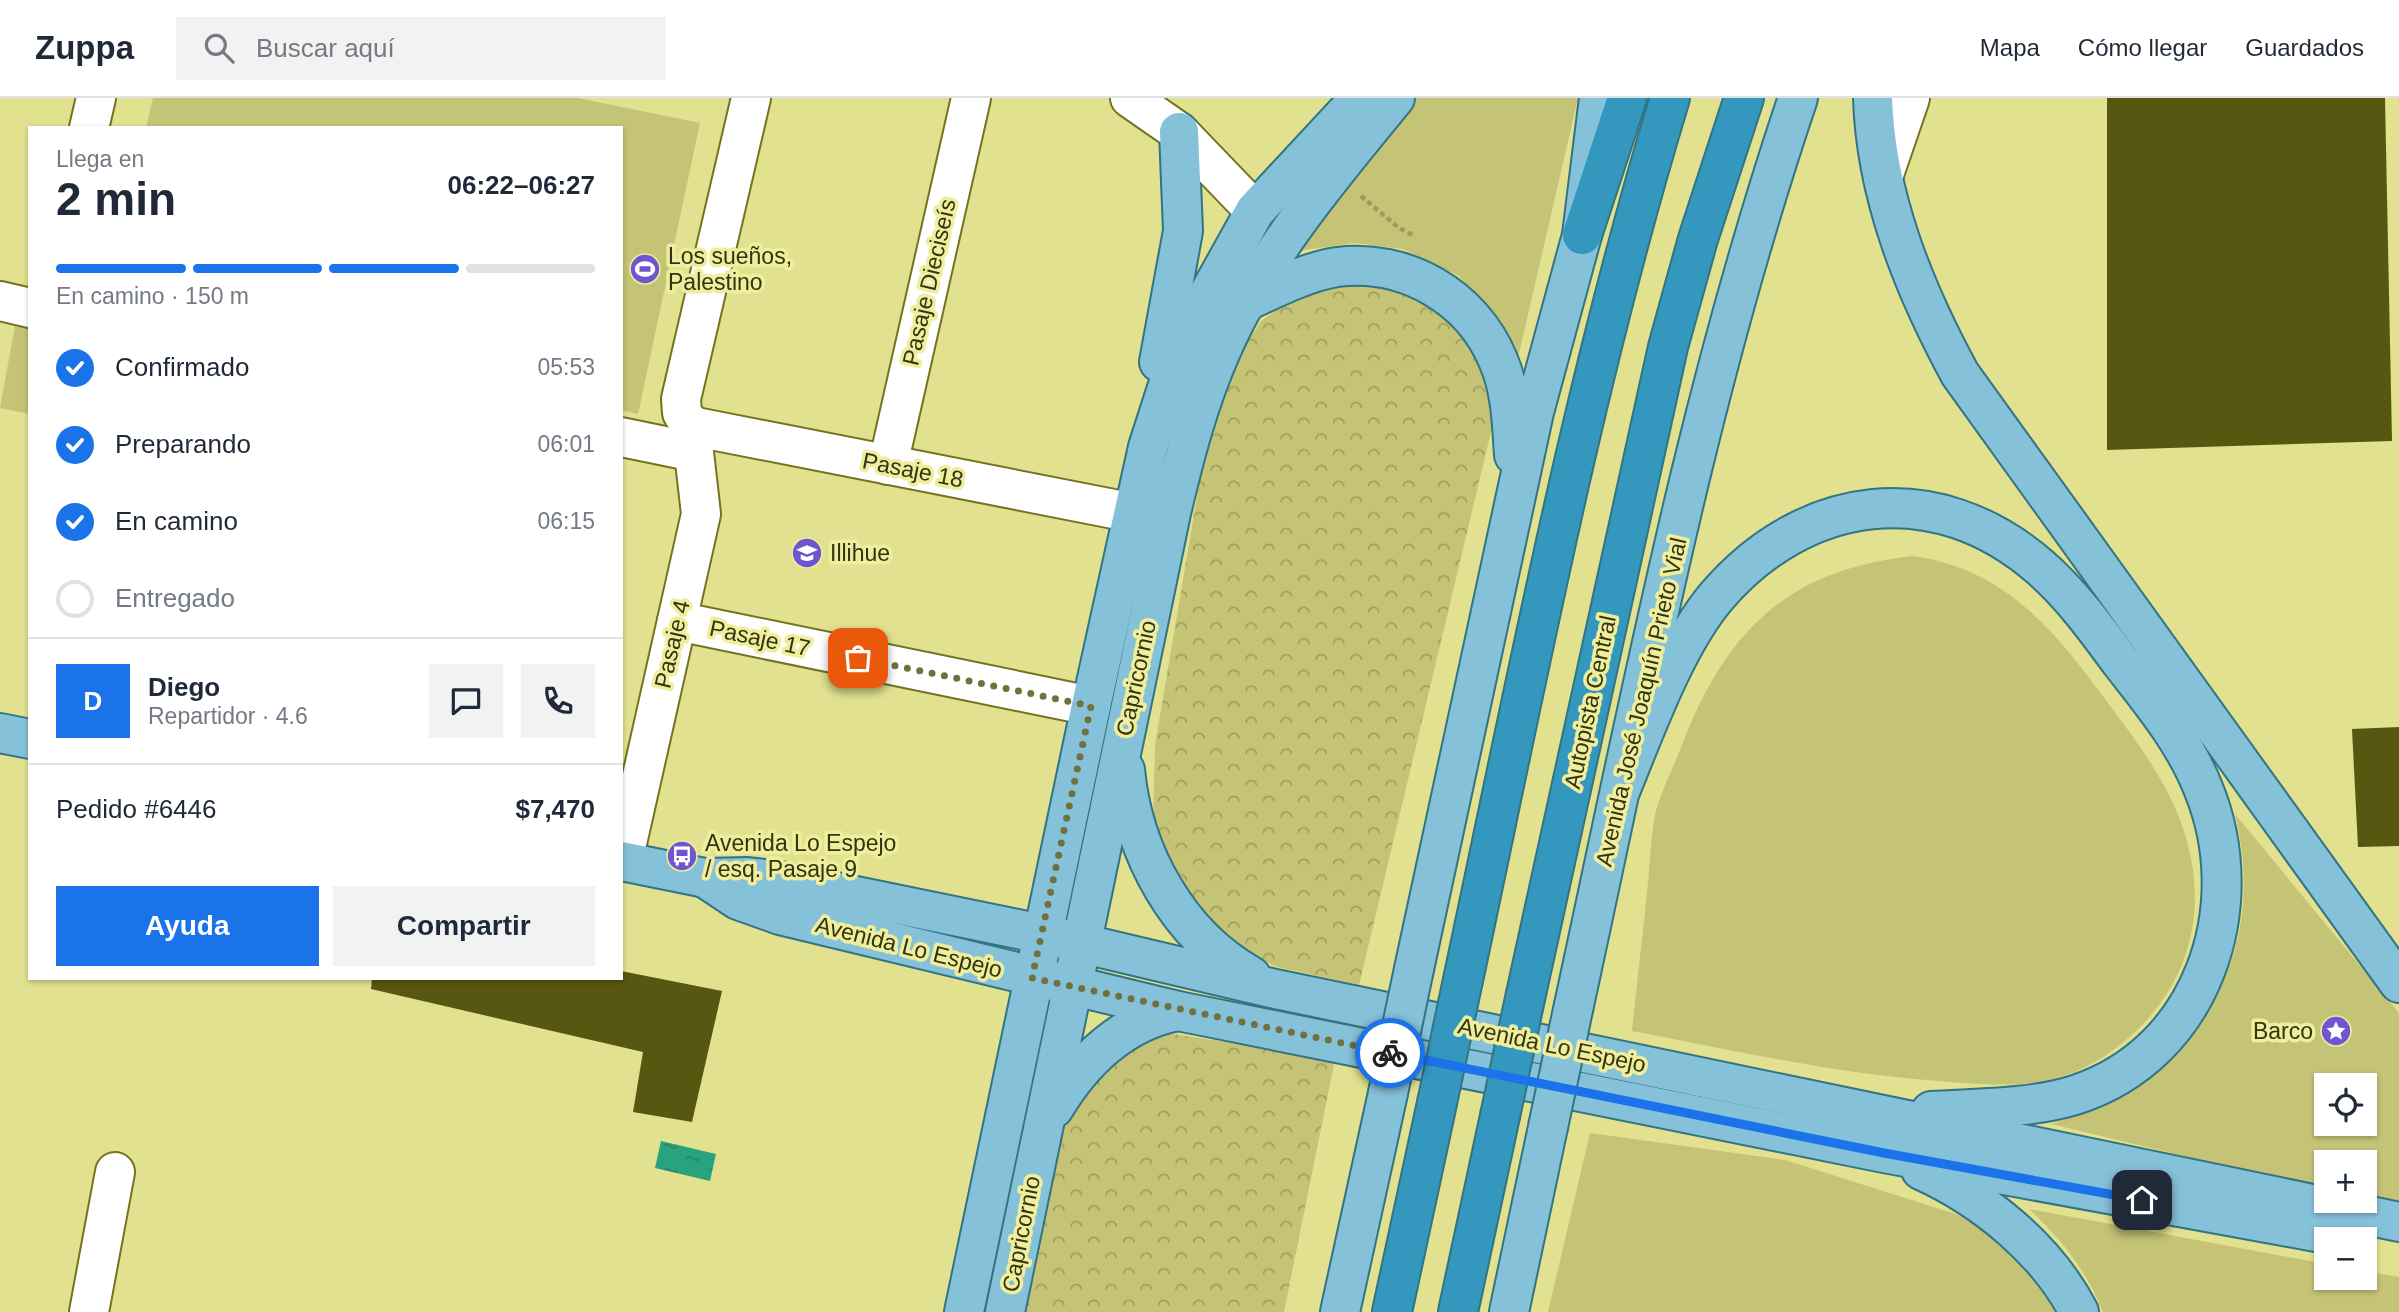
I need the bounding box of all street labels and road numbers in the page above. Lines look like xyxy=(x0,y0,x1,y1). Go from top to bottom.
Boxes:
street label: Pasaje Dieciseís xyxy=(897,196,961,368)
street label: Pasaje 18 xyxy=(860,447,966,493)
street label: Avenida José Joaquín Prieto Vial xyxy=(1590,535,1692,869)
street label: Pasaje 4 xyxy=(649,597,695,691)
street label: Autopista Central xyxy=(1559,613,1621,791)
street label: Pasaje 17 xyxy=(707,615,813,661)
street label: Capricornio xyxy=(1111,618,1161,738)
street label: Avenida Lo Espejo xyxy=(813,911,1005,983)
street label: Avenida Lo Espejo xyxy=(1456,1012,1648,1078)
street label: Capricornio xyxy=(997,1174,1045,1294)

